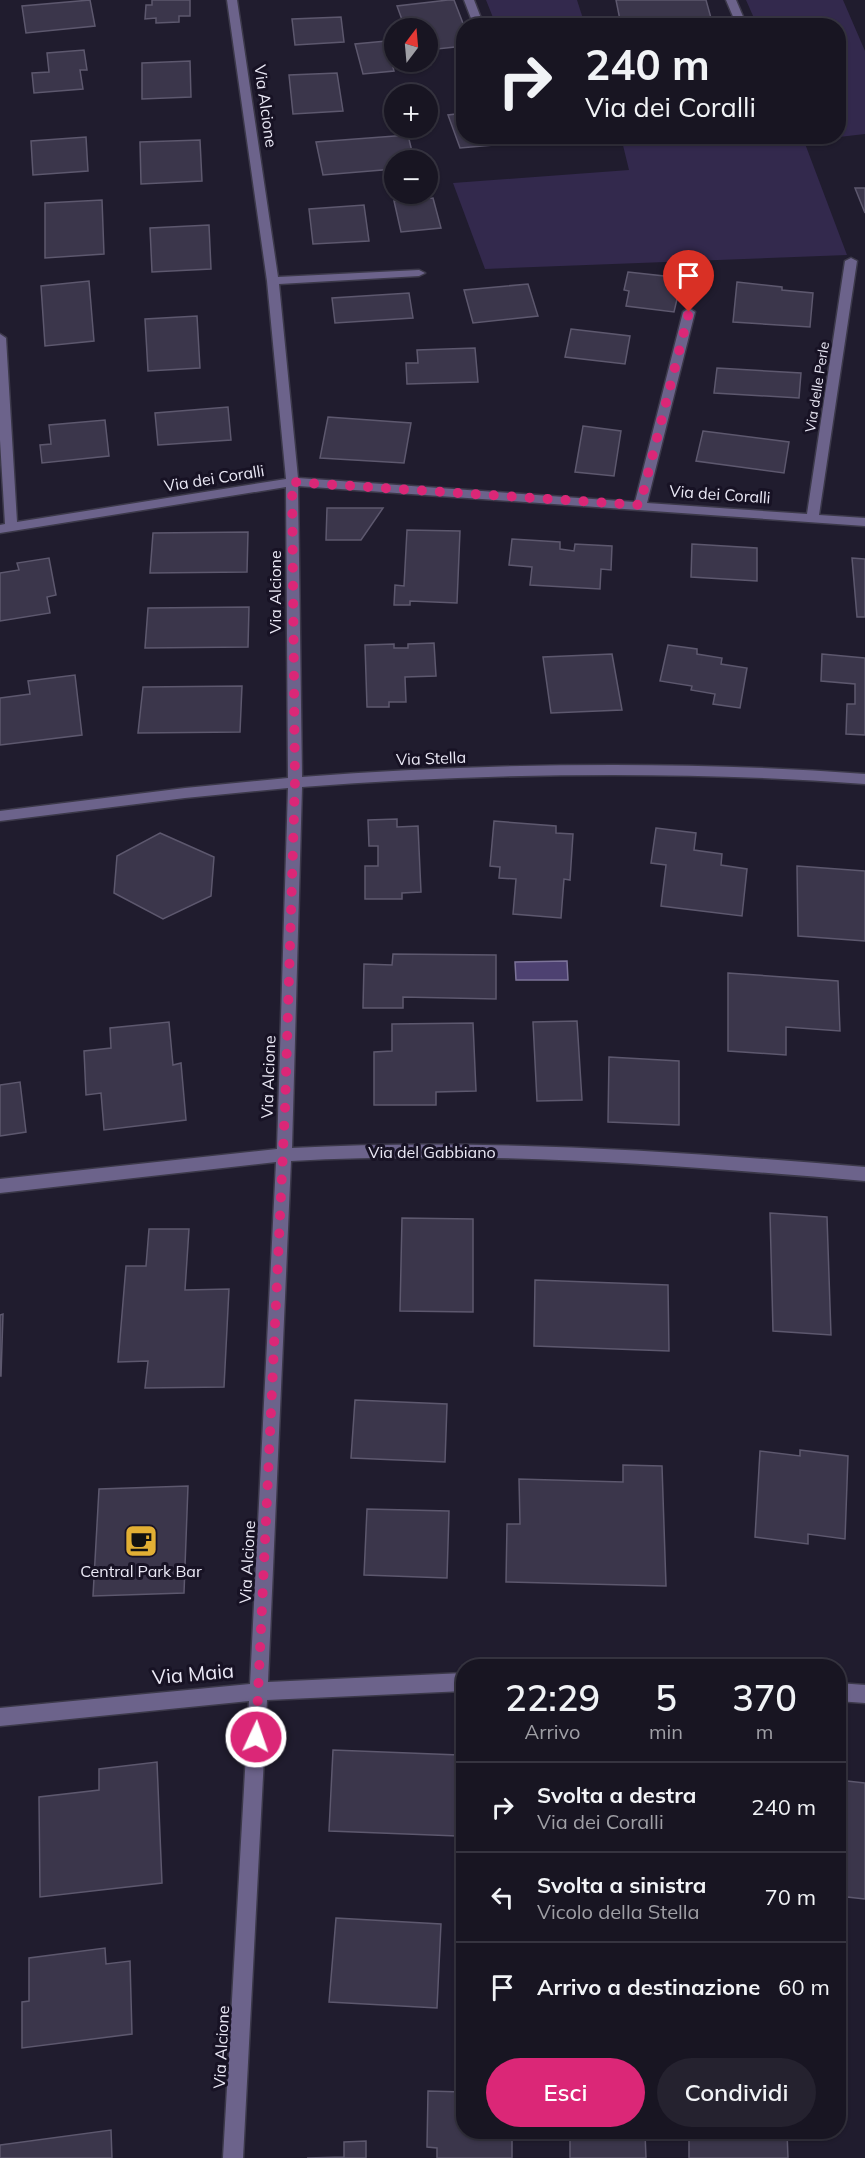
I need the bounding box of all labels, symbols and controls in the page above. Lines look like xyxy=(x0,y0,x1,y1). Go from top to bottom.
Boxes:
north arrow xyxy=(384,18,438,72)
map controls xyxy=(384,18,438,204)
text: 240 m xyxy=(585,38,710,91)
icon: right xyxy=(486,42,564,120)
street label: Via Alcione xyxy=(250,63,282,149)
button: + xyxy=(384,84,438,138)
text: Via dei Coralli xyxy=(585,90,756,124)
button: − xyxy=(384,150,438,204)
pin xyxy=(663,250,714,312)
icon: arrive xyxy=(672,259,705,292)
street label: Via delle Perle xyxy=(801,340,833,434)
street label: Via dei Coralli xyxy=(162,460,266,496)
street label: Via dei Coralli xyxy=(669,480,771,508)
street label: Via Alcione xyxy=(265,550,285,634)
street label: Via Stella xyxy=(396,747,466,769)
street label: Via Alcione xyxy=(257,1035,279,1119)
street label: Via del Gabbiano xyxy=(368,1142,496,1162)
street label: Via Alcione xyxy=(235,1520,259,1604)
cafe icon: Central Park Bar xyxy=(123,1523,159,1559)
place label: Central Park Bar xyxy=(80,1561,202,1581)
street label: Via Maia xyxy=(151,1657,235,1690)
text: 22:29 xyxy=(505,1675,600,1720)
text: 5 xyxy=(655,1675,677,1720)
text: 370 xyxy=(732,1675,797,1720)
position arrow xyxy=(224,1705,288,1769)
text: Arrivo xyxy=(525,1719,580,1744)
text: min xyxy=(649,1719,683,1744)
text: m xyxy=(756,1719,773,1744)
text: Svolta a destra xyxy=(537,1781,696,1809)
icon: right xyxy=(486,1791,519,1824)
text: 240 m xyxy=(751,1793,816,1821)
text: Via dei Coralli xyxy=(537,1809,664,1834)
text: Svolta a sinistra xyxy=(537,1871,706,1899)
icon: left xyxy=(486,1881,519,1914)
text: 70 m xyxy=(765,1883,816,1911)
text: Vicolo della Stella xyxy=(537,1899,700,1924)
icon: arrive xyxy=(486,1971,519,2004)
text: Arrivo a destinazione xyxy=(537,1973,760,2001)
text: 60 m xyxy=(778,1973,830,2001)
street label: Via Alcione xyxy=(209,2005,233,2089)
button: Esci xyxy=(486,2058,645,2127)
button: Condividi xyxy=(657,2058,816,2127)

